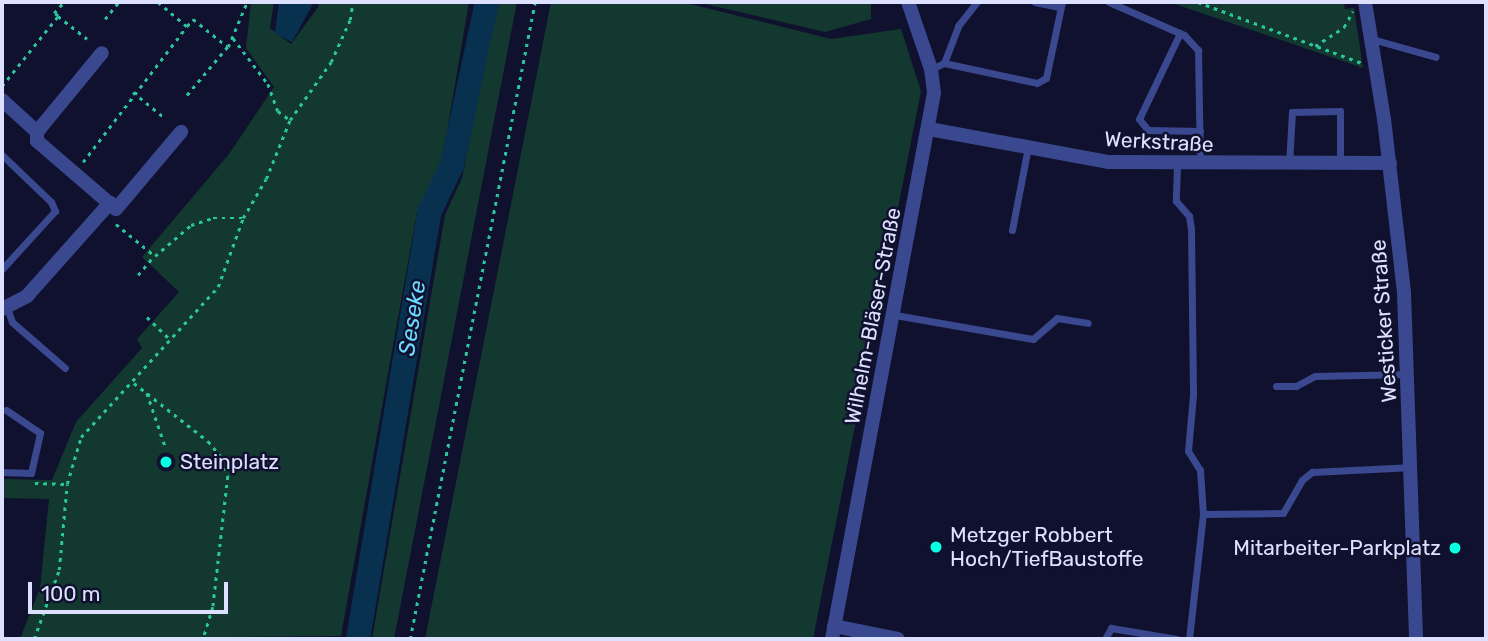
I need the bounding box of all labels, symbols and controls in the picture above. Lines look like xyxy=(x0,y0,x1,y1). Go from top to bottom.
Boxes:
street label: Werkstraße xyxy=(1104,127,1214,157)
street label: Wilhelm-Bläser-Straße xyxy=(840,205,906,427)
street label: Westicker Straße xyxy=(1366,238,1402,404)
water label: Seseke xyxy=(392,278,432,358)
place label: Steinplatz xyxy=(180,449,279,475)
marker: Steinplatz xyxy=(158,454,174,470)
place label: Metzger Robbert Hoch/TiefBaustoffe xyxy=(950,522,1144,572)
place label: Mitarbeiter-Parkplatz xyxy=(1233,535,1441,561)
marker: Metzger Robbert Hoch/TiefBaustoffe xyxy=(928,539,944,555)
marker: Mitarbeiter-Parkplatz xyxy=(1447,540,1463,556)
scale bar xyxy=(32,568,231,612)
text: 100 m xyxy=(41,581,100,606)

